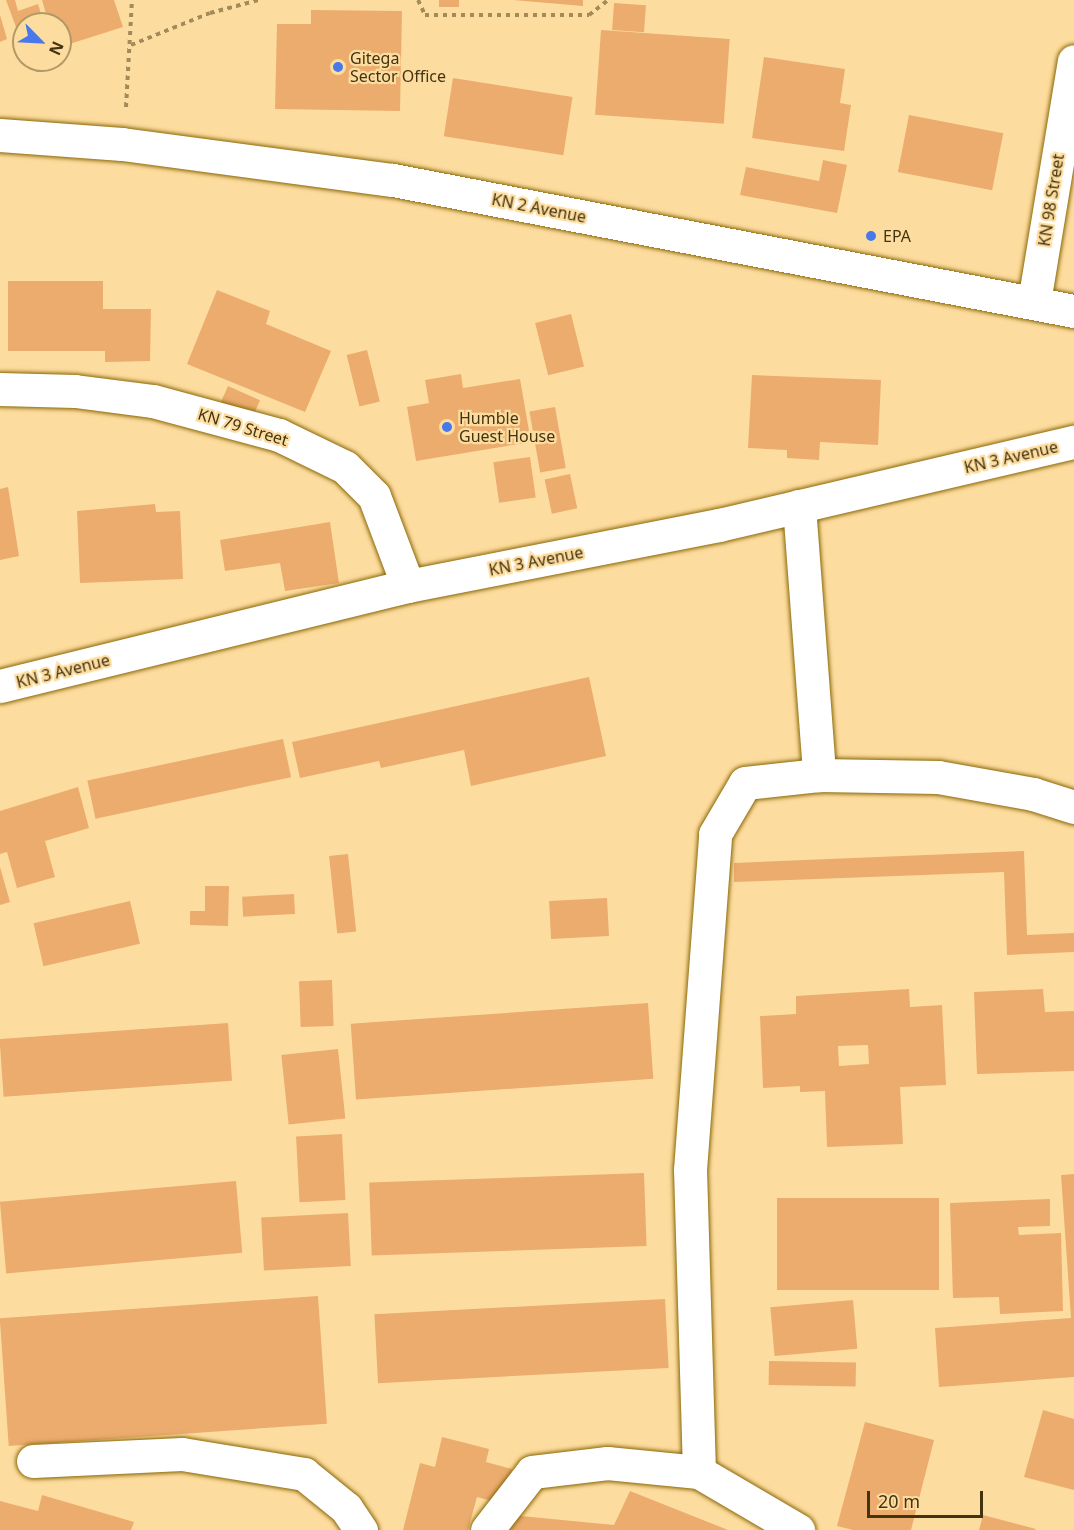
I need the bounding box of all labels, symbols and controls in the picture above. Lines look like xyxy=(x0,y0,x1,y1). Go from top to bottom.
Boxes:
north arrow xyxy=(12,12,72,72)
text: N xyxy=(44,38,69,59)
place label: Gitega Sector Office xyxy=(350,48,446,86)
marker: Gitega Sector Office xyxy=(331,60,345,74)
street label: KN 98 Street xyxy=(1034,152,1068,248)
street label: KN 2 Avenue xyxy=(490,189,588,227)
place label: EPA xyxy=(883,226,911,246)
marker: EPA xyxy=(864,229,878,243)
street label: KN 79 Street xyxy=(196,404,290,450)
place label: Humble Guest House xyxy=(459,408,555,446)
marker: Humble Guest House xyxy=(440,420,454,434)
street label: KN 3 Avenue xyxy=(962,437,1060,477)
street label: KN 3 Avenue xyxy=(487,542,585,580)
street label: KN 3 Avenue xyxy=(14,650,112,692)
scale bar xyxy=(870,1479,986,1517)
text: 20 m xyxy=(878,1489,920,1513)

